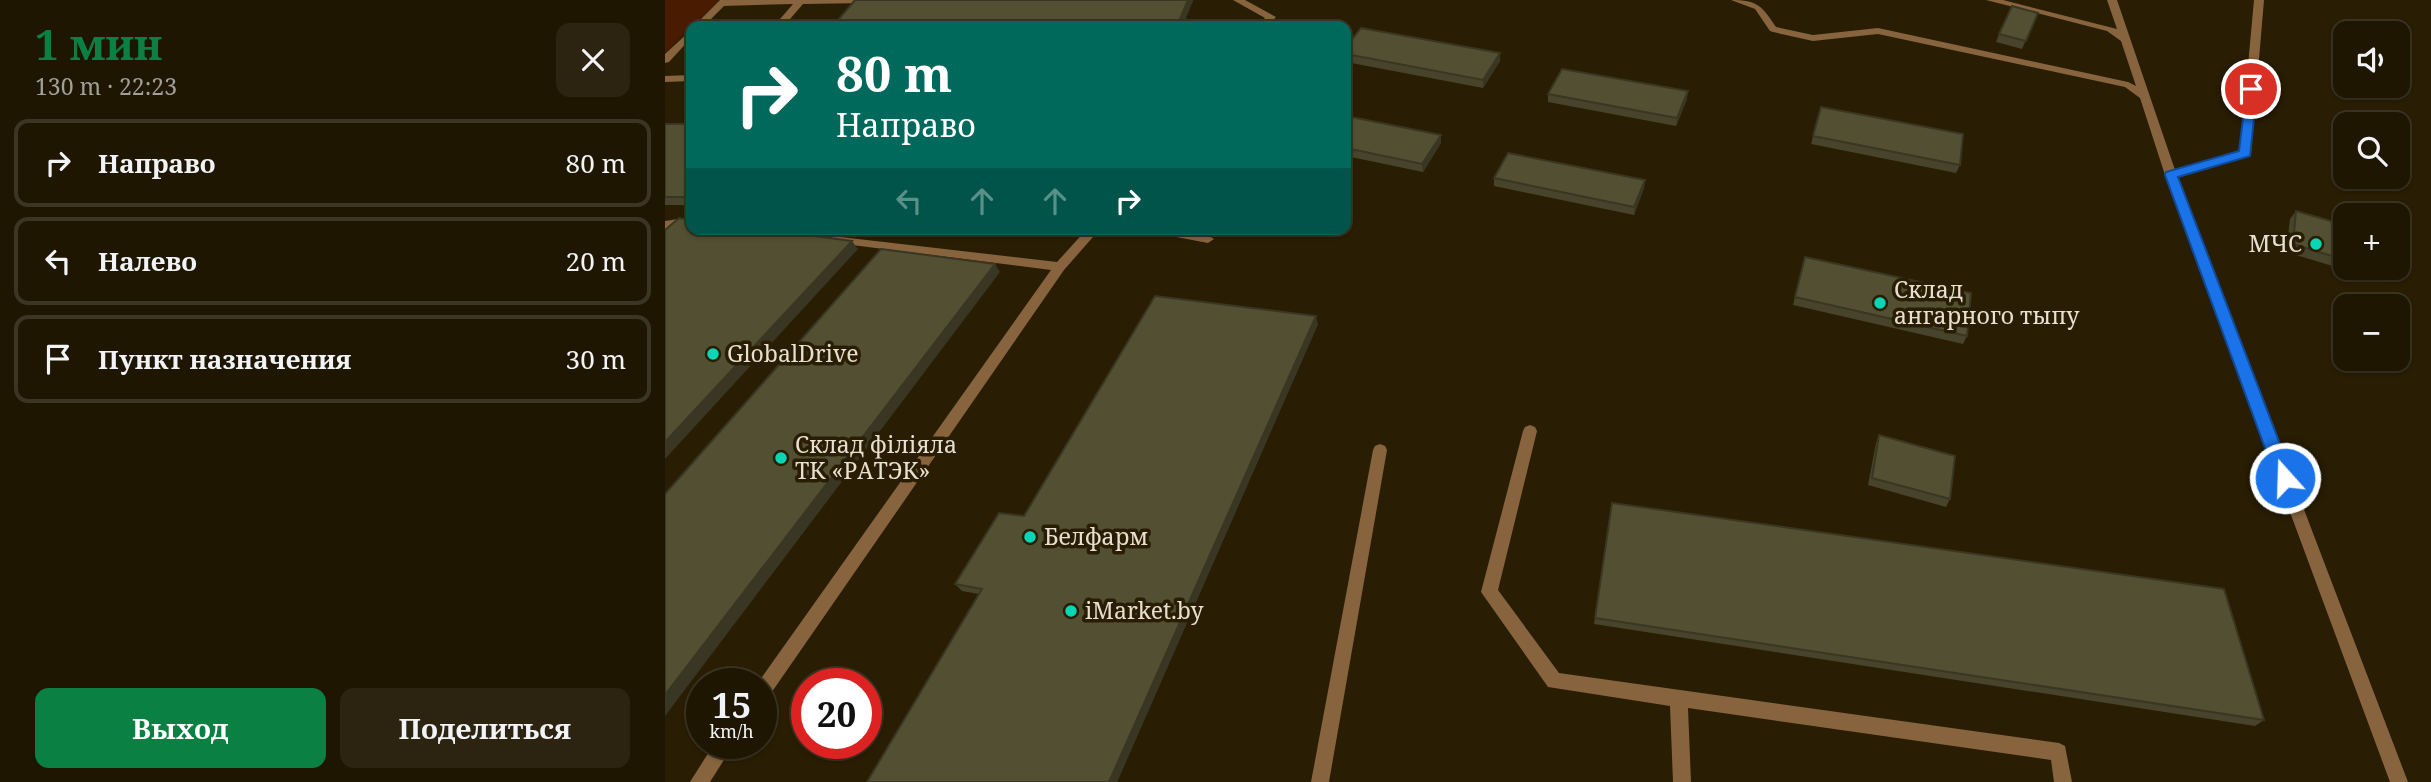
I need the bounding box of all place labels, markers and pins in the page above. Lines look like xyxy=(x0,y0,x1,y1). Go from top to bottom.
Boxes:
pin xyxy=(2221,59,2281,119)
place label: МЧС xyxy=(2249,227,2302,259)
marker: МЧС xyxy=(2308,236,2324,252)
place label: Склад ангарного тыпу xyxy=(1894,273,2080,331)
marker: Склад ангарного тыпу xyxy=(1872,295,1888,311)
place label: GlobalDrive xyxy=(727,337,859,369)
marker: GlobalDrive xyxy=(705,346,721,362)
place label: Склад філіяла ТК «РАТЭК» xyxy=(795,428,957,486)
marker: Склад філіяла ТК «РАТЭК» xyxy=(773,450,789,466)
place label: Белфарм xyxy=(1044,520,1148,552)
marker: Белфарм xyxy=(1022,529,1038,545)
place label: iMarket.by xyxy=(1085,594,1204,626)
marker: iMarket.by xyxy=(1063,603,1079,619)

